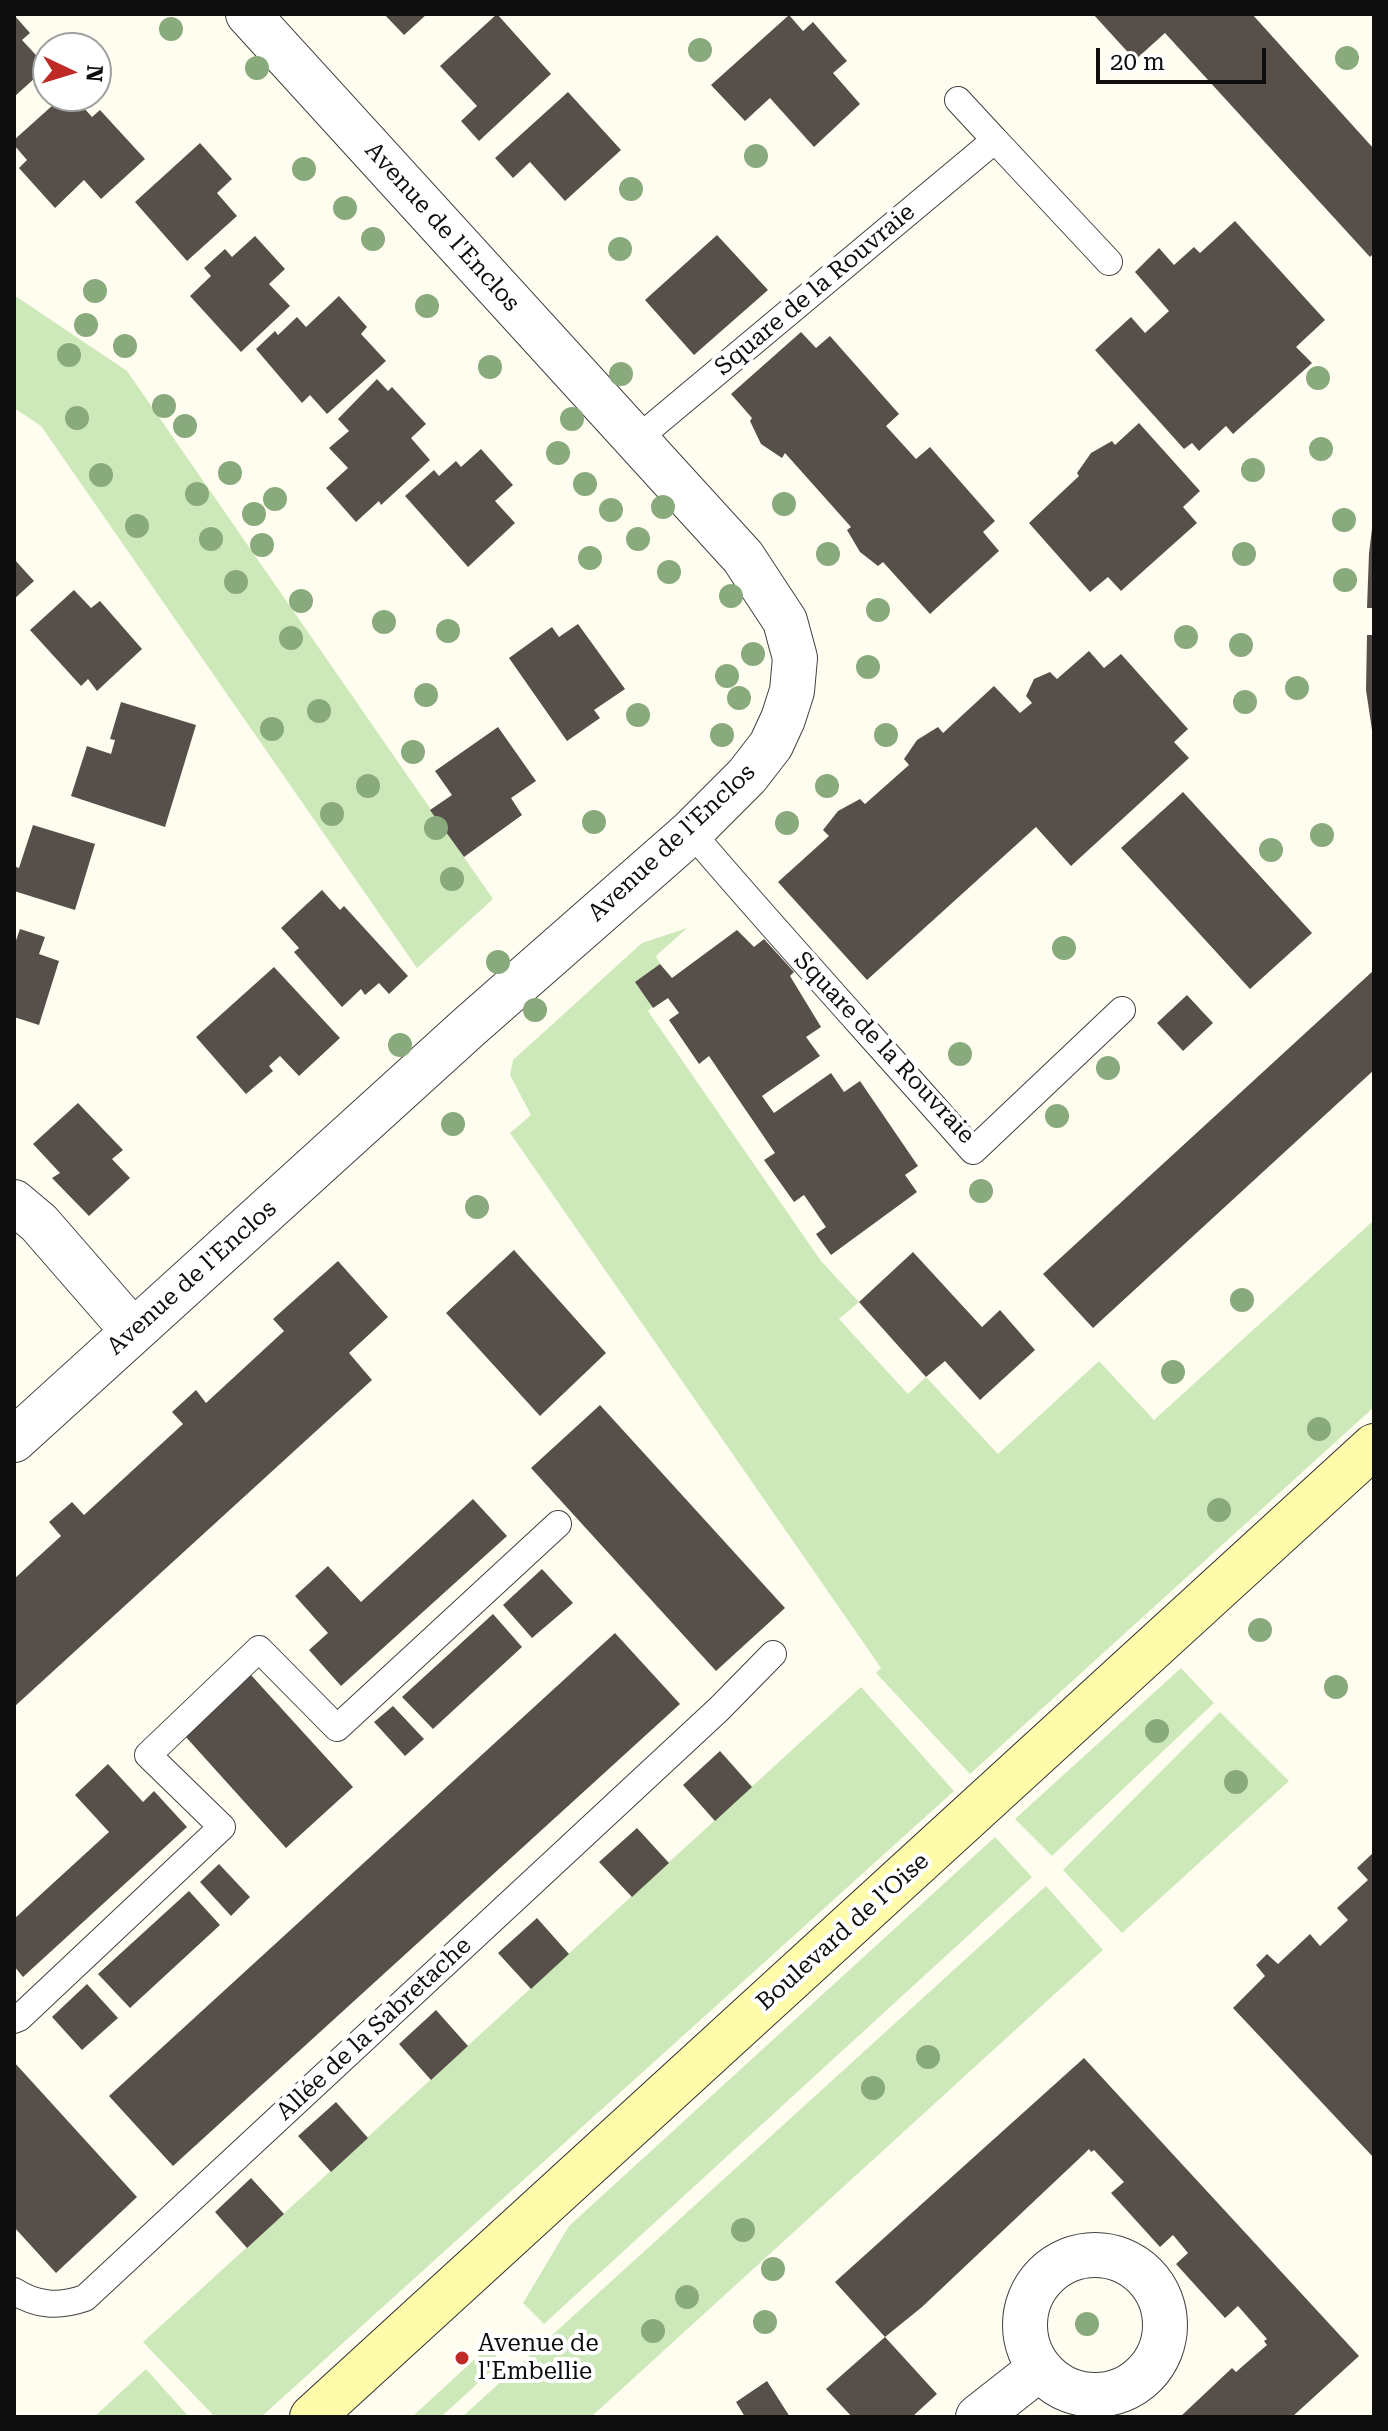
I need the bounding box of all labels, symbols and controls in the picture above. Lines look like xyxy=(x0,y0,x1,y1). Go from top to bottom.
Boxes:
north arrow xyxy=(32,32,112,112)
scale bar xyxy=(1100,32,1270,82)
text: 20 m xyxy=(1110,48,1165,76)
text: N xyxy=(81,64,108,83)
street label: Avenue de l'Enclos xyxy=(358,136,526,318)
street label: Square de la Rouvraie xyxy=(709,198,921,382)
street label: Avenue de l'Enclos xyxy=(583,758,761,928)
street label: Square de la Rouvraie xyxy=(788,946,980,1150)
street label: Avenue de l'Enclos xyxy=(101,1194,283,1362)
street label: Boulevard de l'Oise xyxy=(751,1847,935,2017)
street label: Allée de la Sabretache xyxy=(271,1931,477,2127)
place label: Avenue de l'Embellie xyxy=(478,2330,599,2386)
marker: Avenue de l'Embellie xyxy=(453,2349,471,2367)

